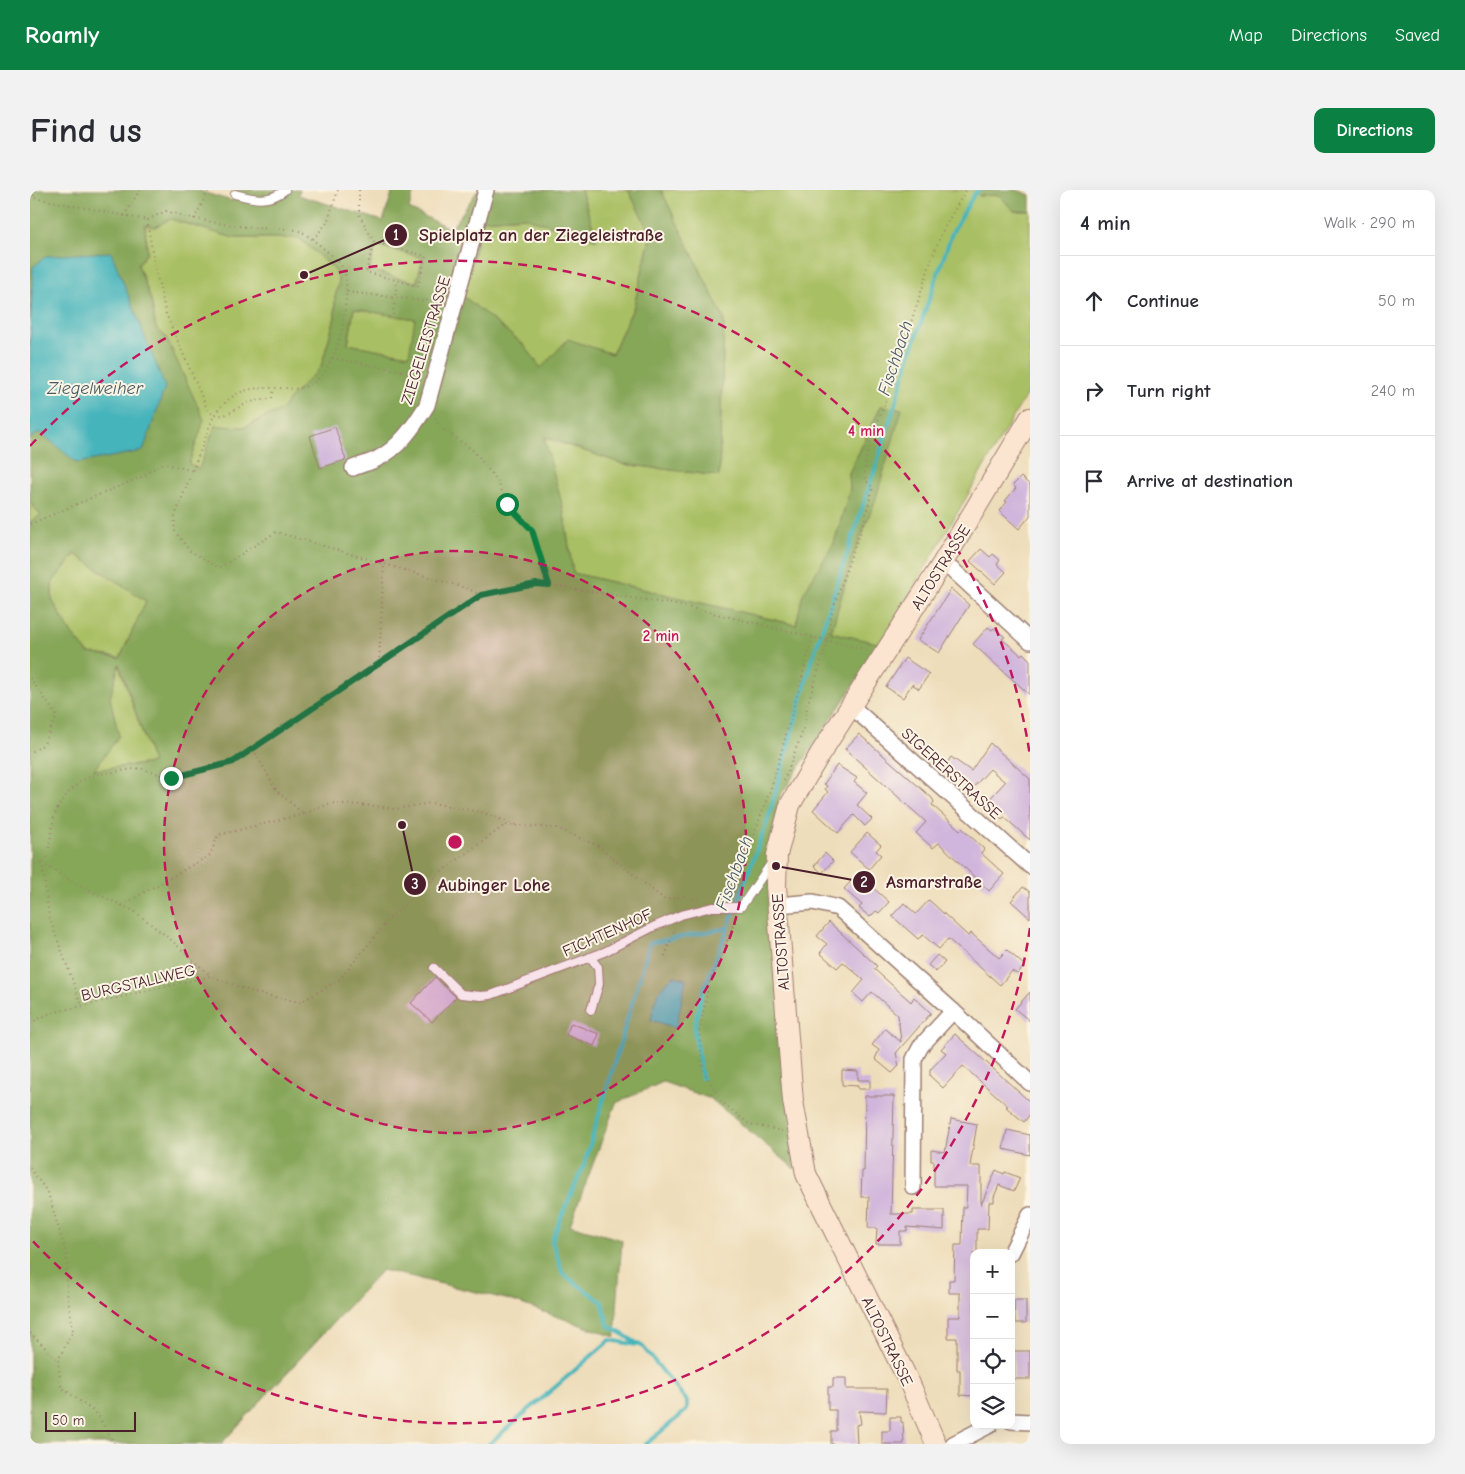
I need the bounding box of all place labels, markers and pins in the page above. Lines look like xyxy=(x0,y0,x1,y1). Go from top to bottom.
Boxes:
callout: Spielplatz an der Ziegeleistraße xyxy=(384,219,673,252)
centre of rings xyxy=(446,833,464,851)
callout: Asmarstraße xyxy=(851,865,992,898)
callout: Aubinger Lohe xyxy=(403,868,560,901)

